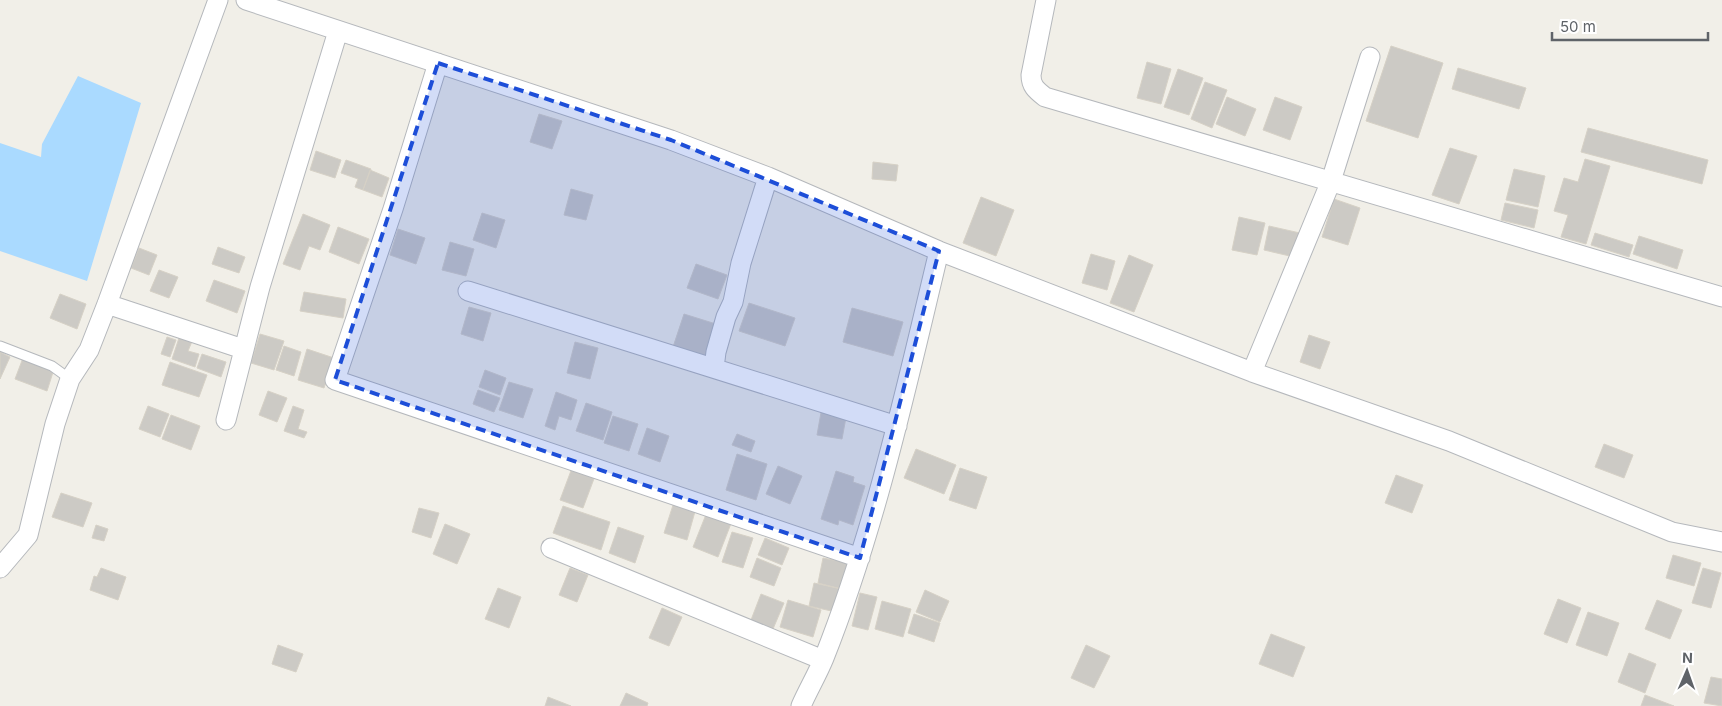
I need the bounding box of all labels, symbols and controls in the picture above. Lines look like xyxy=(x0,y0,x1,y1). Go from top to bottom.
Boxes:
scale bar xyxy=(1552,10,1708,42)
text: 50 m xyxy=(1560,17,1596,36)
north arrow xyxy=(1662,646,1712,696)
text: N xyxy=(1682,649,1693,666)

